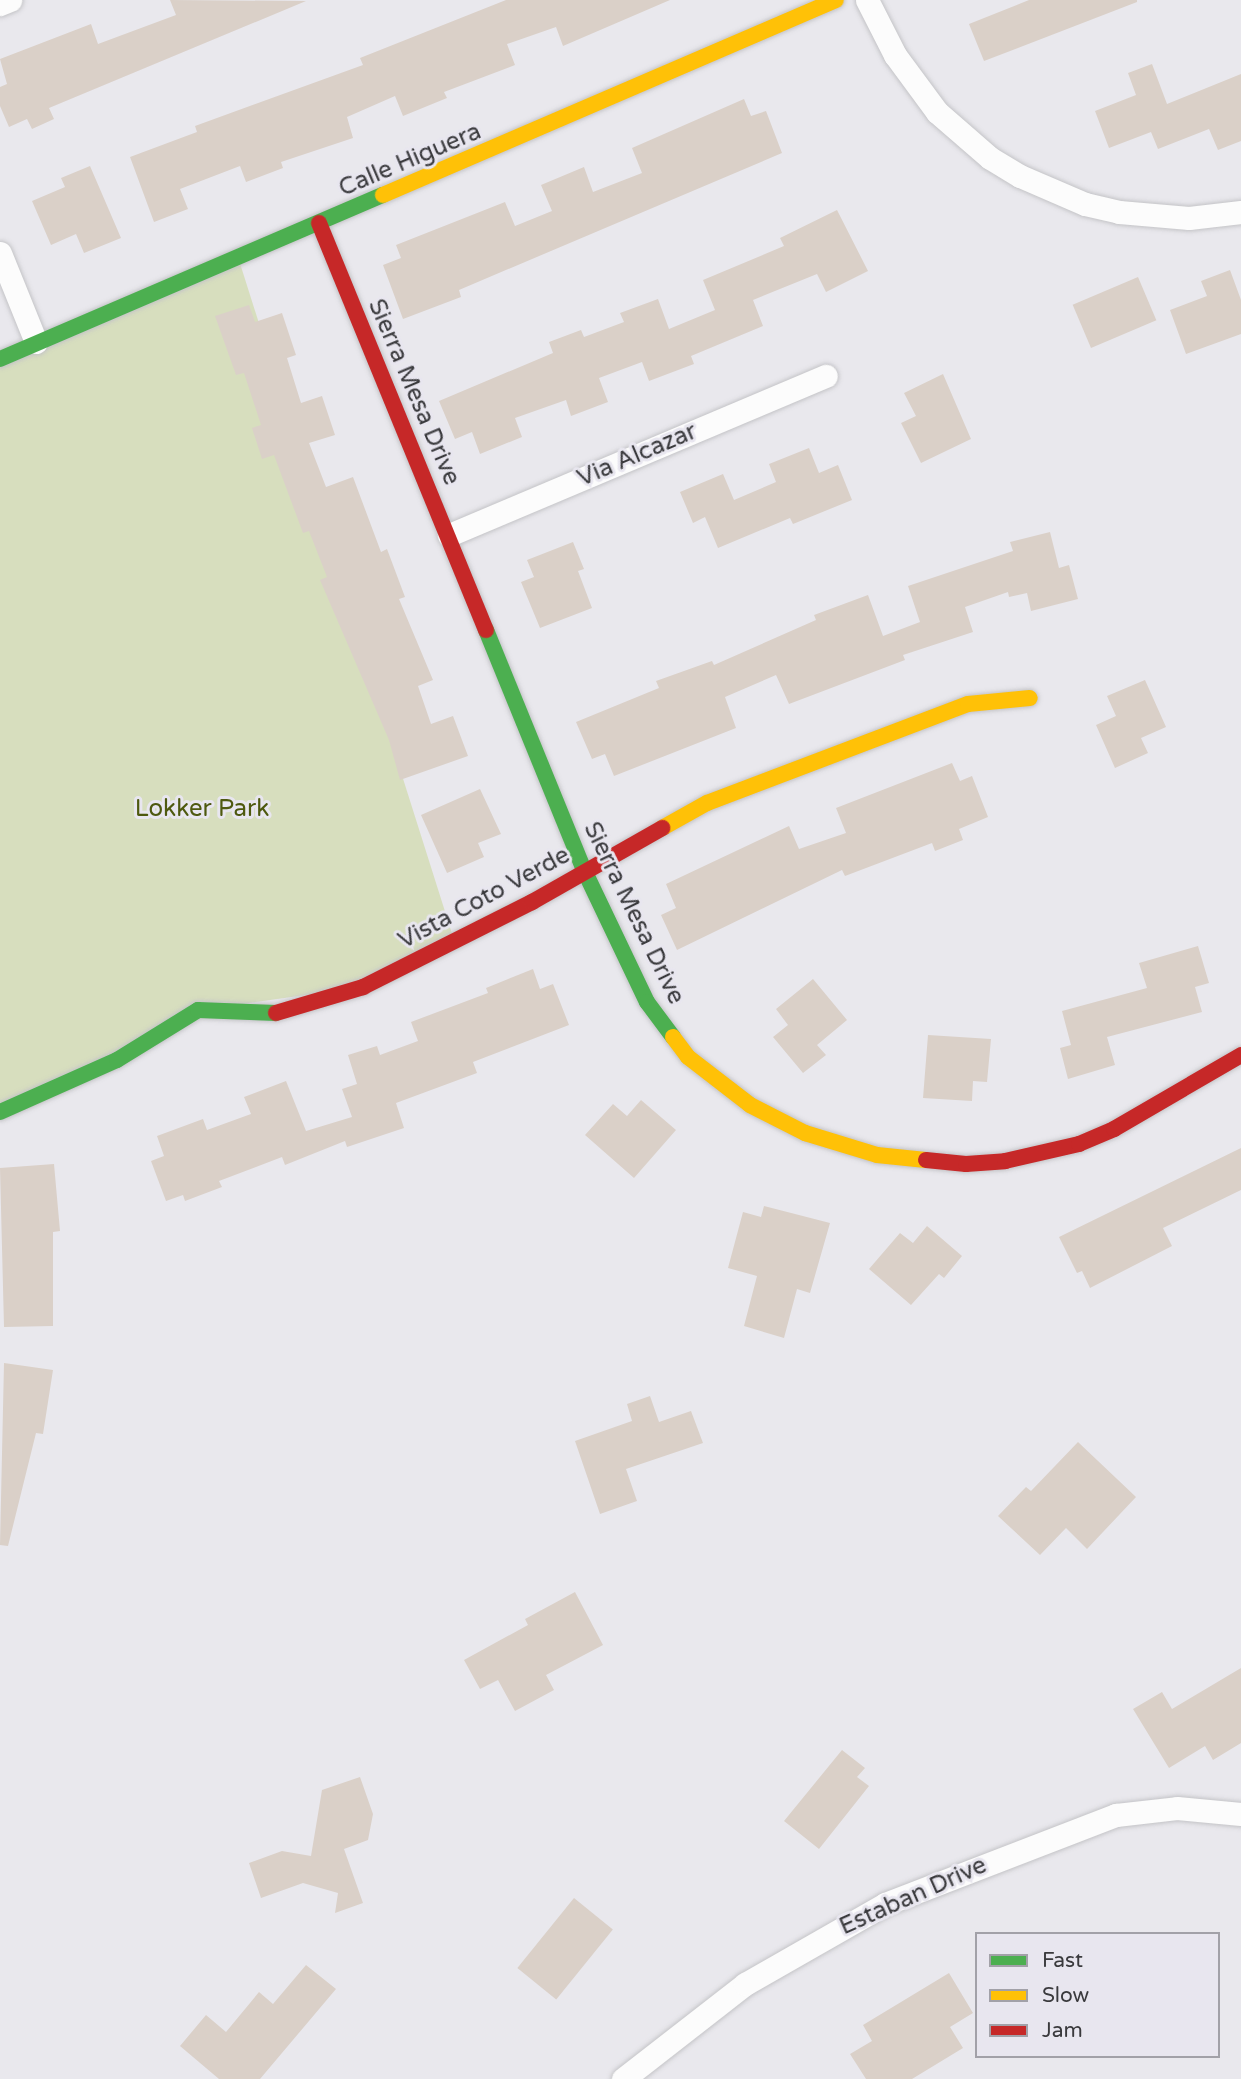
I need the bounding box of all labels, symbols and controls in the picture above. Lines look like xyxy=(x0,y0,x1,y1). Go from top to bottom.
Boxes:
street label: Calle Higuera xyxy=(334,117,486,203)
street label: Sierra Mesa Drive xyxy=(362,295,466,489)
street label: Via Alcazar xyxy=(573,417,701,493)
park label: Lokker Park xyxy=(135,795,269,823)
street label: Sierra Mesa Drive xyxy=(577,817,691,1009)
street label: Vista Coto Verde xyxy=(393,841,575,955)
street label: Estaban Drive xyxy=(835,1851,991,1941)
legend xyxy=(975,1932,1220,2058)
text: Fast xyxy=(1042,1948,1083,1973)
text: Slow xyxy=(1042,1983,1089,2008)
text: Jam xyxy=(1042,2018,1083,2043)

